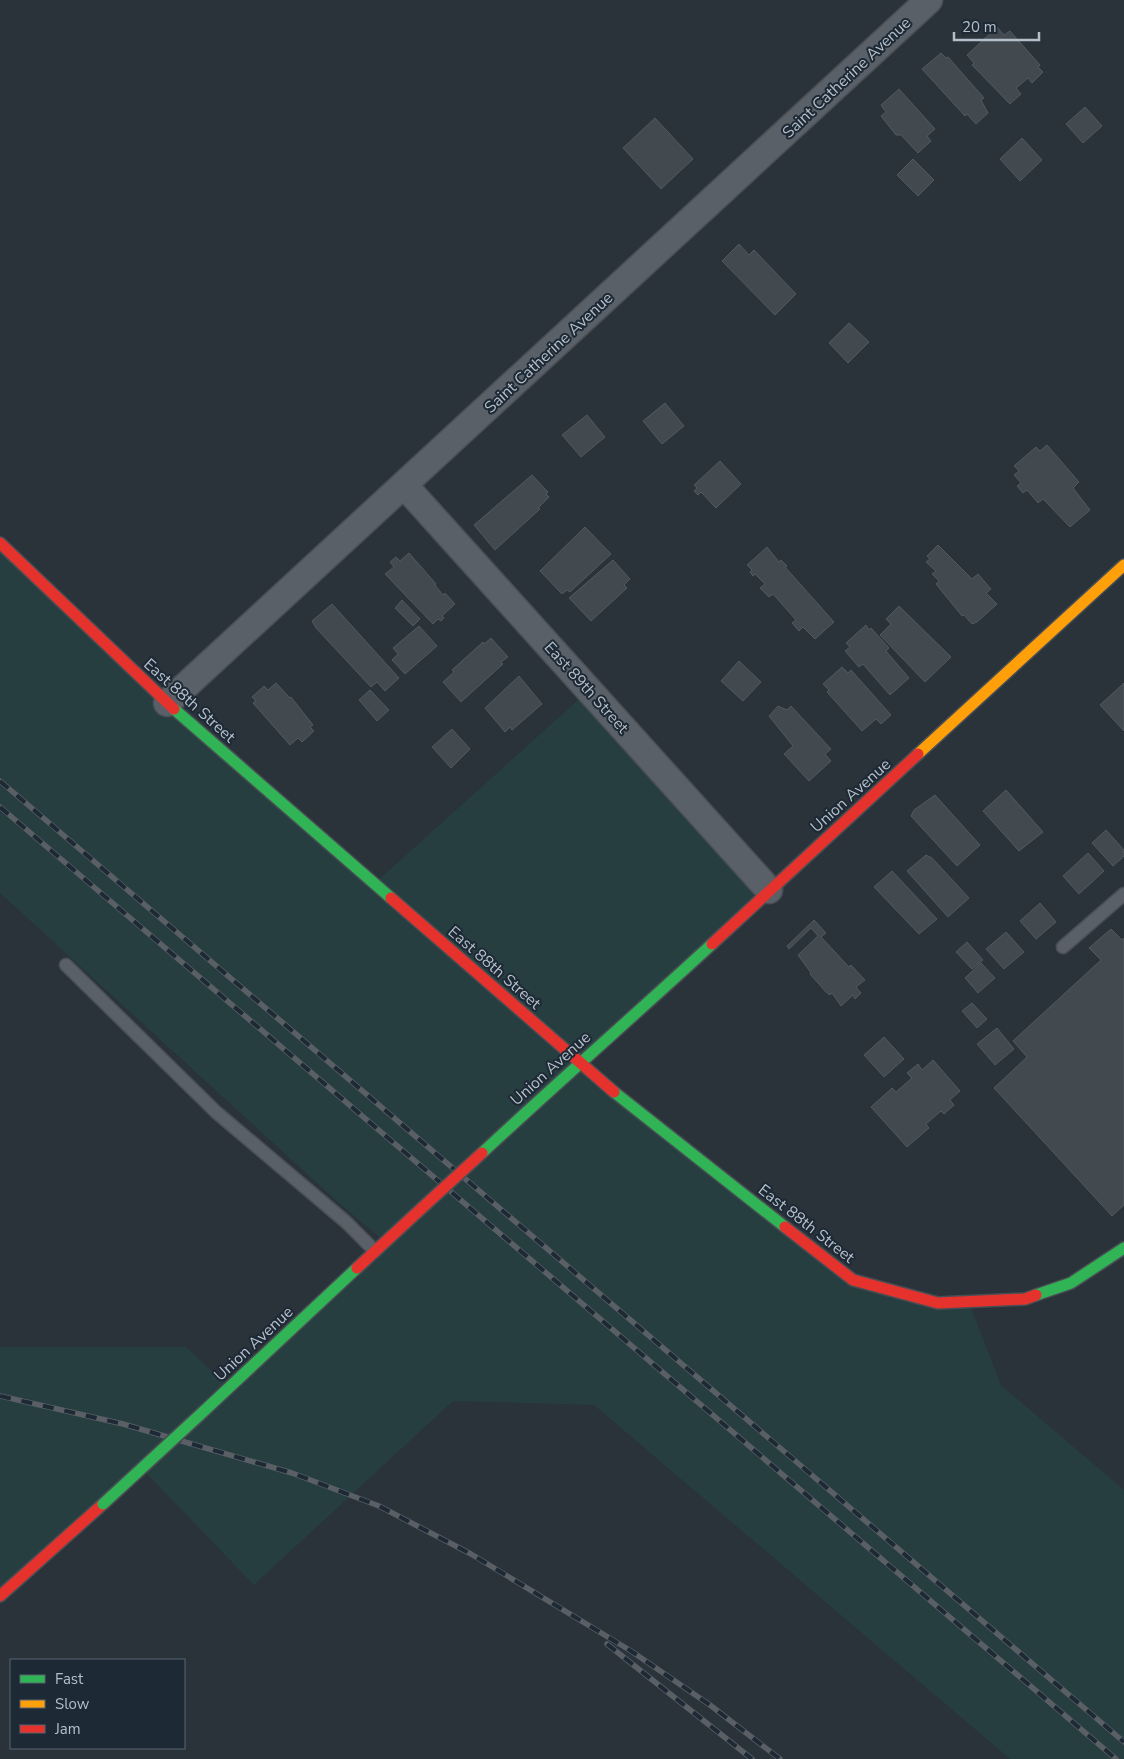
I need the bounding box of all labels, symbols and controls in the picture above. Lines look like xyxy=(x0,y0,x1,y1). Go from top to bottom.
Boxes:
scale bar xyxy=(954,10,1039,42)
street label: Saint Catherine Avenue xyxy=(778,12,916,143)
text: 20 m xyxy=(962,17,997,37)
street label: Saint Catherine Avenue xyxy=(480,287,618,418)
street label: East 89th Street xyxy=(539,637,634,739)
street label: East 88th Street xyxy=(139,654,240,748)
street label: Union Avenue xyxy=(806,754,896,838)
street label: East 88th Street xyxy=(443,921,546,1015)
street label: Union Avenue xyxy=(506,1027,596,1111)
street label: East 88th Street xyxy=(754,1179,859,1269)
street label: Union Avenue xyxy=(209,1301,298,1386)
legend xyxy=(10,1659,185,1749)
text: Fast xyxy=(55,1669,84,1689)
text: Slow xyxy=(55,1694,90,1714)
text: Jam xyxy=(54,1719,81,1739)

